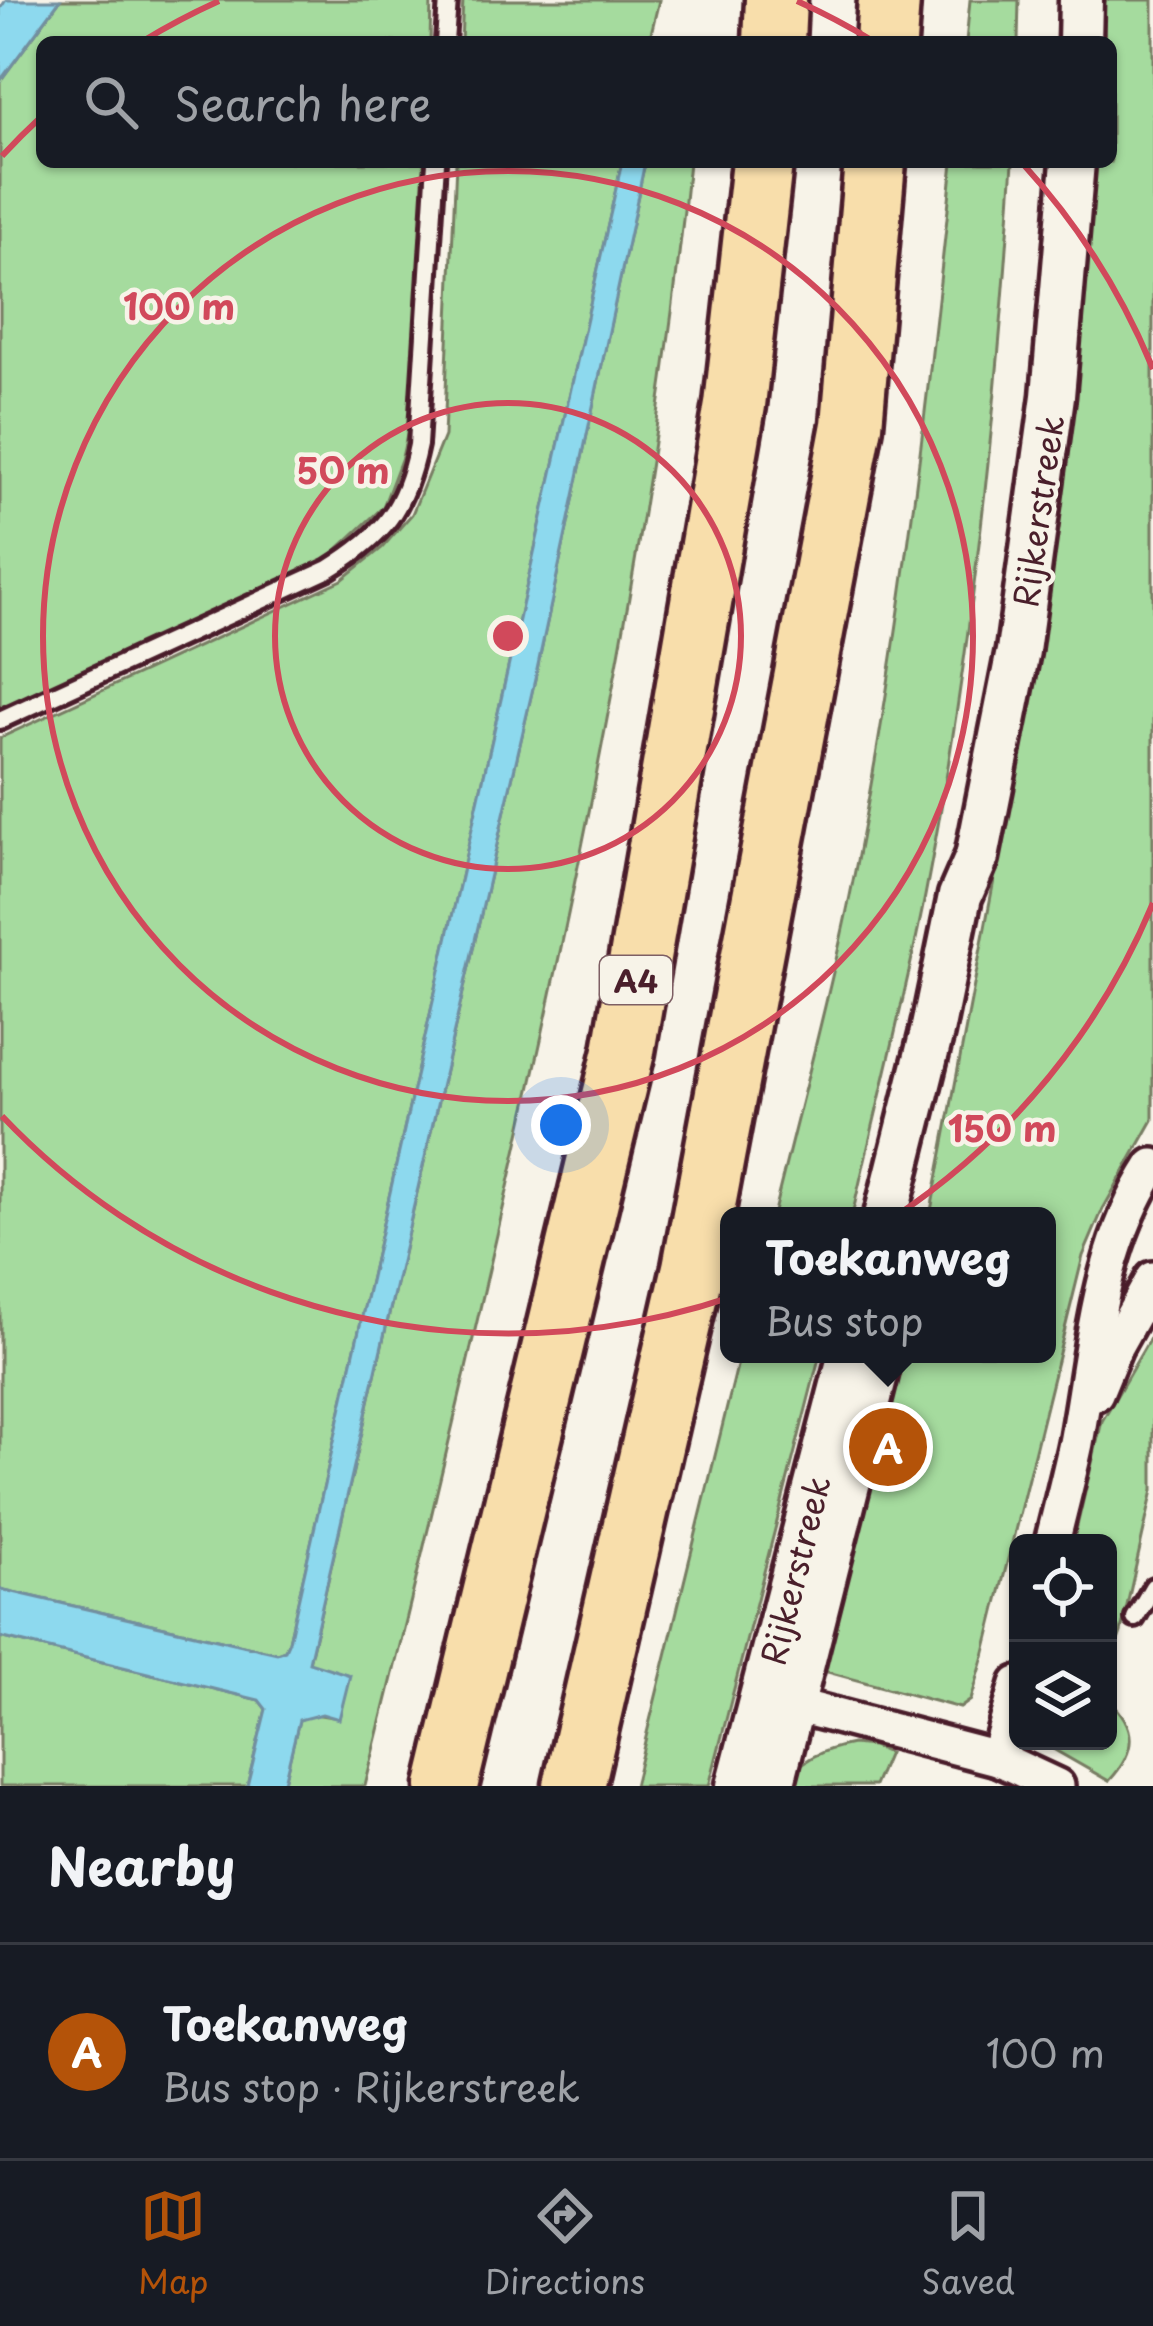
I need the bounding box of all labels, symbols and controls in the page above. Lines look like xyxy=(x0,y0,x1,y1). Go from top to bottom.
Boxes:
search box xyxy=(36,36,1117,168)
text: Search here xyxy=(174,68,431,136)
icon: search xyxy=(78,69,144,135)
text: 100 m xyxy=(123,278,235,332)
street label: Rijkerstreek xyxy=(999,412,1075,610)
text: 50 m xyxy=(296,442,390,496)
centre of rings xyxy=(487,615,529,657)
road number: A4 xyxy=(600,956,672,1004)
your location xyxy=(531,1095,591,1155)
text: 150 m xyxy=(947,1100,1057,1154)
popup xyxy=(720,1207,1056,1363)
text: Toekanweg xyxy=(765,1222,1011,1290)
text: Bus stop xyxy=(765,1290,923,1349)
pin: A xyxy=(849,1402,927,1492)
street label: Rijkerstreek xyxy=(746,1470,842,1670)
map controls xyxy=(1009,1534,1117,1750)
button: locate xyxy=(1009,1534,1117,1642)
button: layers xyxy=(1009,1642,1117,1750)
text: Nearby xyxy=(48,1826,235,1903)
text: Toekanweg xyxy=(162,1988,409,2056)
text: A xyxy=(72,2022,102,2081)
text: 100 m xyxy=(986,2022,1105,2081)
text: Bus stop · Rijkerstreek xyxy=(162,2056,580,2115)
tab: Map xyxy=(138,2183,209,2305)
tab: Directions xyxy=(485,2183,645,2305)
tab: Saved xyxy=(921,2183,1015,2305)

